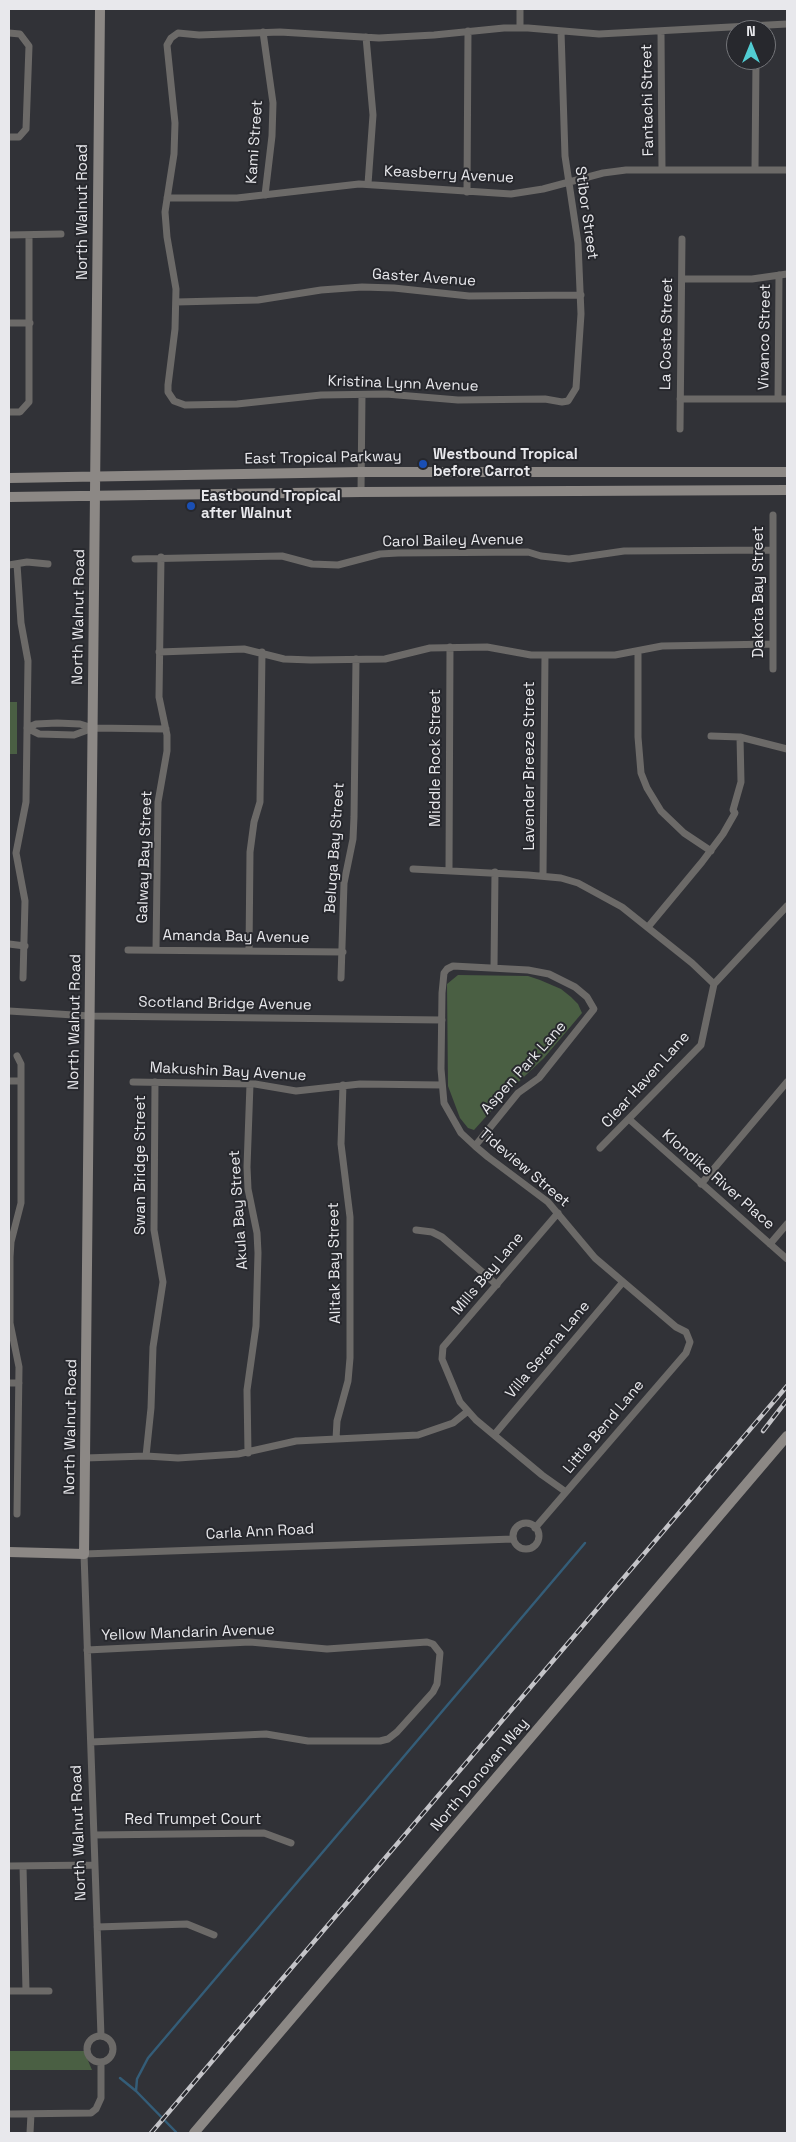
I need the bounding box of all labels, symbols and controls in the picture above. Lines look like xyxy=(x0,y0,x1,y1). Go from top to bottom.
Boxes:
north arrow xyxy=(726,20,776,70)
text: N xyxy=(746,22,756,40)
street label: Fantachi Street xyxy=(638,44,658,156)
street label: Kami Street xyxy=(243,99,267,185)
street label: North Walnut Road xyxy=(74,144,92,280)
street label: Keasberry Avenue xyxy=(384,163,514,187)
street label: Stibor Street xyxy=(571,165,601,261)
street label: Gaster Avenue xyxy=(371,265,477,291)
street label: La Coste Street xyxy=(657,278,677,390)
street label: Vivanco Street xyxy=(755,284,775,390)
street label: Kristina Lynn Avenue xyxy=(327,372,479,396)
place label: Westbound Tropical before Carrot xyxy=(433,446,578,481)
street label: East Tropical Parkway xyxy=(244,448,402,468)
marker: Westbound Tropical before Carrot xyxy=(417,458,429,470)
place label: Eastbound Tropical after Walnut xyxy=(201,488,341,523)
marker: Eastbound Tropical after Walnut xyxy=(185,500,197,512)
street label: Dakota Bay Street xyxy=(750,526,768,658)
street label: Carol Bailey Avenue xyxy=(382,531,524,551)
street label: North Walnut Road xyxy=(69,549,89,685)
street label: Lavender Breeze Street xyxy=(521,681,539,851)
street label: Middle Rock Street xyxy=(427,689,445,827)
street label: Beluga Bay Street xyxy=(321,782,349,914)
street label: Galway Bay Street xyxy=(134,790,156,924)
street label: Amanda Bay Avenue xyxy=(163,927,309,947)
street label: North Walnut Road xyxy=(65,954,85,1090)
street label: Scotland Bridge Avenue xyxy=(138,993,312,1015)
street label: Aspen Park Lane xyxy=(478,1018,570,1118)
street label: Clear Haven Lane xyxy=(598,1028,694,1132)
street label: Makushin Bay Avenue xyxy=(149,1059,307,1085)
street label: Swan Bridge Street xyxy=(132,1095,150,1235)
street label: Tideview Street xyxy=(475,1125,573,1211)
street label: Klondike River Place xyxy=(658,1126,778,1234)
street label: Akula Bay Street xyxy=(226,1149,252,1271)
street label: Alitak Bay Street xyxy=(325,1202,345,1324)
street label: Mills Bay Lane xyxy=(448,1229,528,1319)
street label: Villa Serena Lane xyxy=(502,1298,594,1402)
street label: North Walnut Road xyxy=(61,1359,81,1495)
street label: Little Bend Lane xyxy=(560,1377,648,1477)
street label: Carla Ann Road xyxy=(205,1520,315,1544)
street label: Yellow Mandarin Avenue xyxy=(101,1621,275,1645)
street label: North Donovan Way xyxy=(427,1715,533,1835)
street label: North Walnut Road xyxy=(68,1765,90,1901)
street label: Red Trumpet Court xyxy=(125,1811,261,1829)

